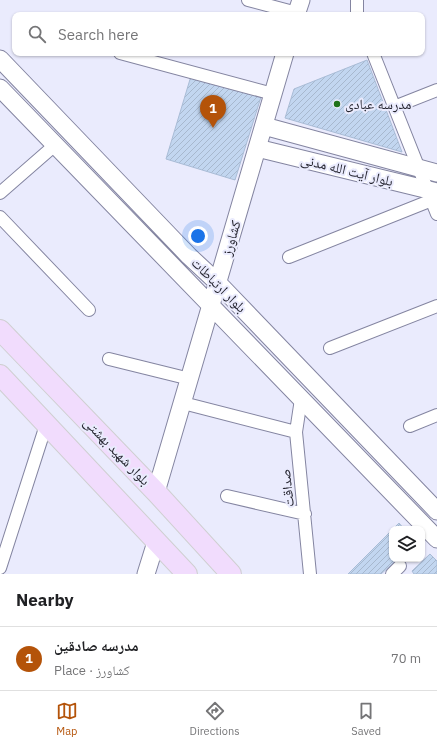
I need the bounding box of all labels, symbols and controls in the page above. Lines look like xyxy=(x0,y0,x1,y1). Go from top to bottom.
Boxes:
search box xyxy=(12,12,425,56)
icon: search xyxy=(26,23,48,45)
text: Search here xyxy=(58,25,138,44)
pin: 1 xyxy=(200,95,226,128)
place label: مدرسه عبادی xyxy=(345,95,411,113)
marker: مدرسه عبادی xyxy=(332,99,342,109)
street label: بلوار آیت الله مدنی xyxy=(299,150,395,190)
street label: کشاورز xyxy=(217,218,245,259)
your location xyxy=(188,226,208,246)
street label: بلوار ارتباطات xyxy=(188,254,250,316)
street label: بلوار شهید بهشتی xyxy=(80,413,154,489)
street label: صداقت xyxy=(276,468,298,508)
map controls xyxy=(389,526,425,562)
button: layers xyxy=(389,526,425,562)
text: Nearby xyxy=(16,589,74,611)
text: مدرسه صادقین xyxy=(54,636,139,655)
text: 1 xyxy=(25,650,33,667)
text: 70 m xyxy=(391,650,421,667)
text: Place · کشاورز xyxy=(54,662,130,679)
tab: Map xyxy=(56,700,78,738)
tab: Directions xyxy=(190,700,240,738)
tab: Saved xyxy=(351,700,381,738)

